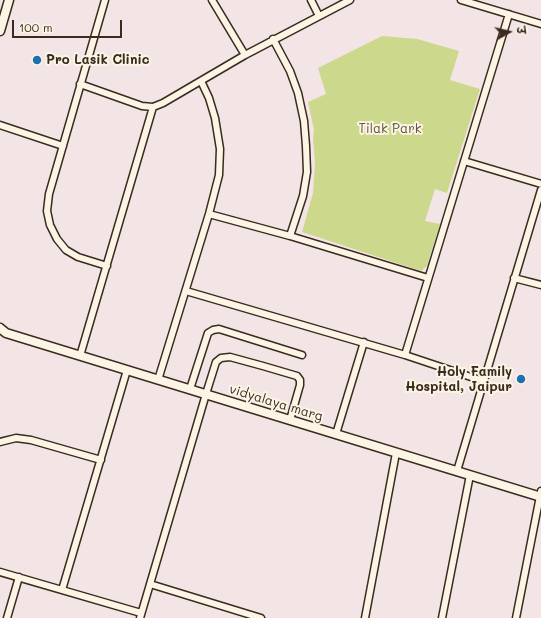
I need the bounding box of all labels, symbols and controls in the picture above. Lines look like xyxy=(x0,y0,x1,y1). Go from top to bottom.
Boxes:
scale bar xyxy=(14,12,124,38)
north arrow xyxy=(489,12,529,52)
text: 100 m xyxy=(19,19,53,35)
text: उ xyxy=(513,26,529,35)
place label: Pro Lasik Clinic xyxy=(46,52,150,68)
marker: Pro Lasik Clinic xyxy=(31,54,43,66)
park label: Tilak Park xyxy=(358,121,422,137)
place label: Holy Family Hospital, Jaipur xyxy=(405,364,512,395)
marker: Holy Family Hospital, Jaipur xyxy=(515,373,527,385)
street label: vidyalaya marg xyxy=(227,381,325,425)

